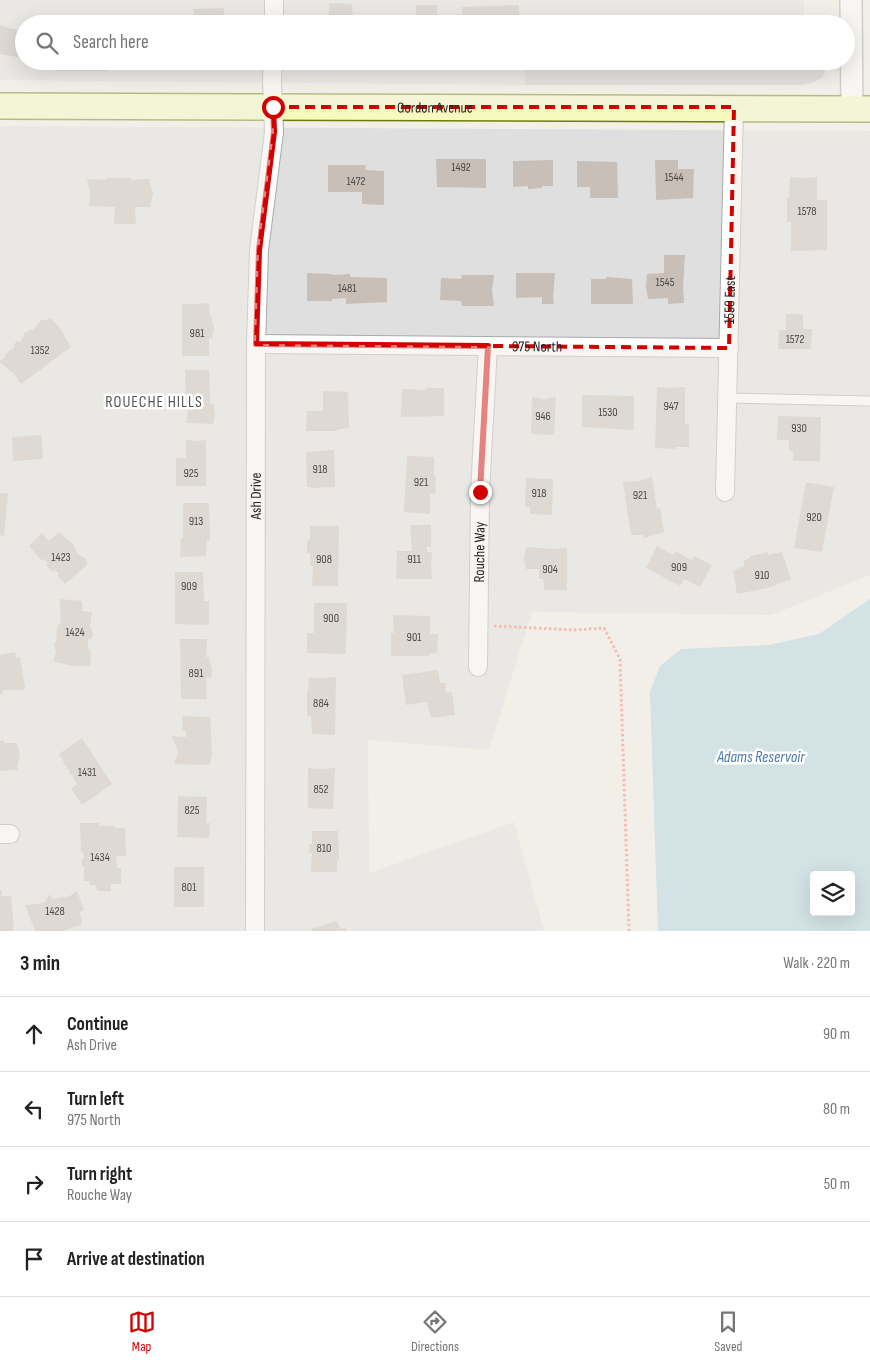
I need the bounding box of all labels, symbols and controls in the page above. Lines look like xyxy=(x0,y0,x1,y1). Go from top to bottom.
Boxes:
search box xyxy=(15,15,855,70)
icon: search xyxy=(33,29,61,57)
text: Search here xyxy=(73,31,149,54)
route start xyxy=(262,96,285,119)
street label: Gordon Avenue xyxy=(397,98,473,118)
house number: 1492 xyxy=(451,160,471,175)
house number: 1544 xyxy=(664,170,684,185)
house number: 1472 xyxy=(347,174,365,189)
house number: 1578 xyxy=(798,204,816,219)
house number: 1545 xyxy=(656,275,675,290)
street label: 1550 East xyxy=(720,275,740,324)
house number: 1481 xyxy=(338,281,357,296)
house number: 981 xyxy=(190,326,205,341)
house number: 1572 xyxy=(786,332,804,347)
street label: 975 North xyxy=(512,337,562,357)
house number: 1352 xyxy=(31,343,50,358)
district label: ROUECHE HILLS xyxy=(105,393,203,412)
house number: 947 xyxy=(663,399,679,414)
house number: 1530 xyxy=(598,405,618,420)
house number: 946 xyxy=(535,409,551,424)
house number: 930 xyxy=(791,421,807,436)
house number: 918 xyxy=(313,462,327,477)
house number: 925 xyxy=(183,466,199,481)
street label: Ash Drive xyxy=(247,473,266,520)
house number: 921 xyxy=(414,475,429,490)
route end xyxy=(469,481,492,504)
house number: 918 xyxy=(532,486,546,501)
house number: 921 xyxy=(633,488,648,503)
house number: 920 xyxy=(806,510,822,525)
house number: 913 xyxy=(189,514,203,529)
street label: Rouche Way xyxy=(470,521,490,583)
house number: 1423 xyxy=(51,550,71,565)
house number: 908 xyxy=(316,552,332,567)
house number: 911 xyxy=(407,552,422,567)
house number: 909 xyxy=(671,560,687,575)
house number: 904 xyxy=(542,562,558,577)
house number: 910 xyxy=(755,568,769,583)
house number: 909 xyxy=(181,579,197,594)
house number: 900 xyxy=(323,611,339,626)
house number: 1424 xyxy=(65,625,85,640)
house number: 901 xyxy=(407,630,422,645)
house number: 891 xyxy=(189,666,204,681)
house number: 884 xyxy=(313,696,329,711)
water label: Adams Reservoir xyxy=(716,748,805,767)
house number: 1431 xyxy=(78,765,97,780)
house number: 852 xyxy=(313,782,329,797)
house number: 825 xyxy=(184,803,200,818)
house number: 810 xyxy=(317,841,331,856)
house number: 1434 xyxy=(90,850,110,865)
map controls xyxy=(810,871,855,916)
button: layers xyxy=(810,871,855,916)
house number: 801 xyxy=(182,880,197,895)
house number: 1428 xyxy=(45,904,65,919)
text: 3 min xyxy=(20,951,60,976)
text: Walk · 220 m xyxy=(783,954,850,973)
text: Continue xyxy=(67,1013,128,1036)
icon: ahead xyxy=(20,1020,48,1048)
text: 90 m xyxy=(823,1025,850,1044)
text: Ash Drive xyxy=(67,1036,117,1055)
text: Turn left xyxy=(67,1088,124,1111)
icon: left xyxy=(20,1095,48,1123)
text: 80 m xyxy=(823,1100,850,1119)
text: 975 North xyxy=(67,1111,121,1130)
text: Turn right xyxy=(67,1163,132,1186)
icon: right xyxy=(20,1170,48,1198)
text: 50 m xyxy=(824,1175,850,1194)
text: Rouche Way xyxy=(67,1186,132,1205)
icon: arrive xyxy=(20,1245,48,1273)
text: Arrive at destination xyxy=(67,1248,205,1271)
tab: Map xyxy=(128,1308,156,1355)
tab: Directions xyxy=(411,1308,459,1355)
tab: Saved xyxy=(714,1308,742,1355)

